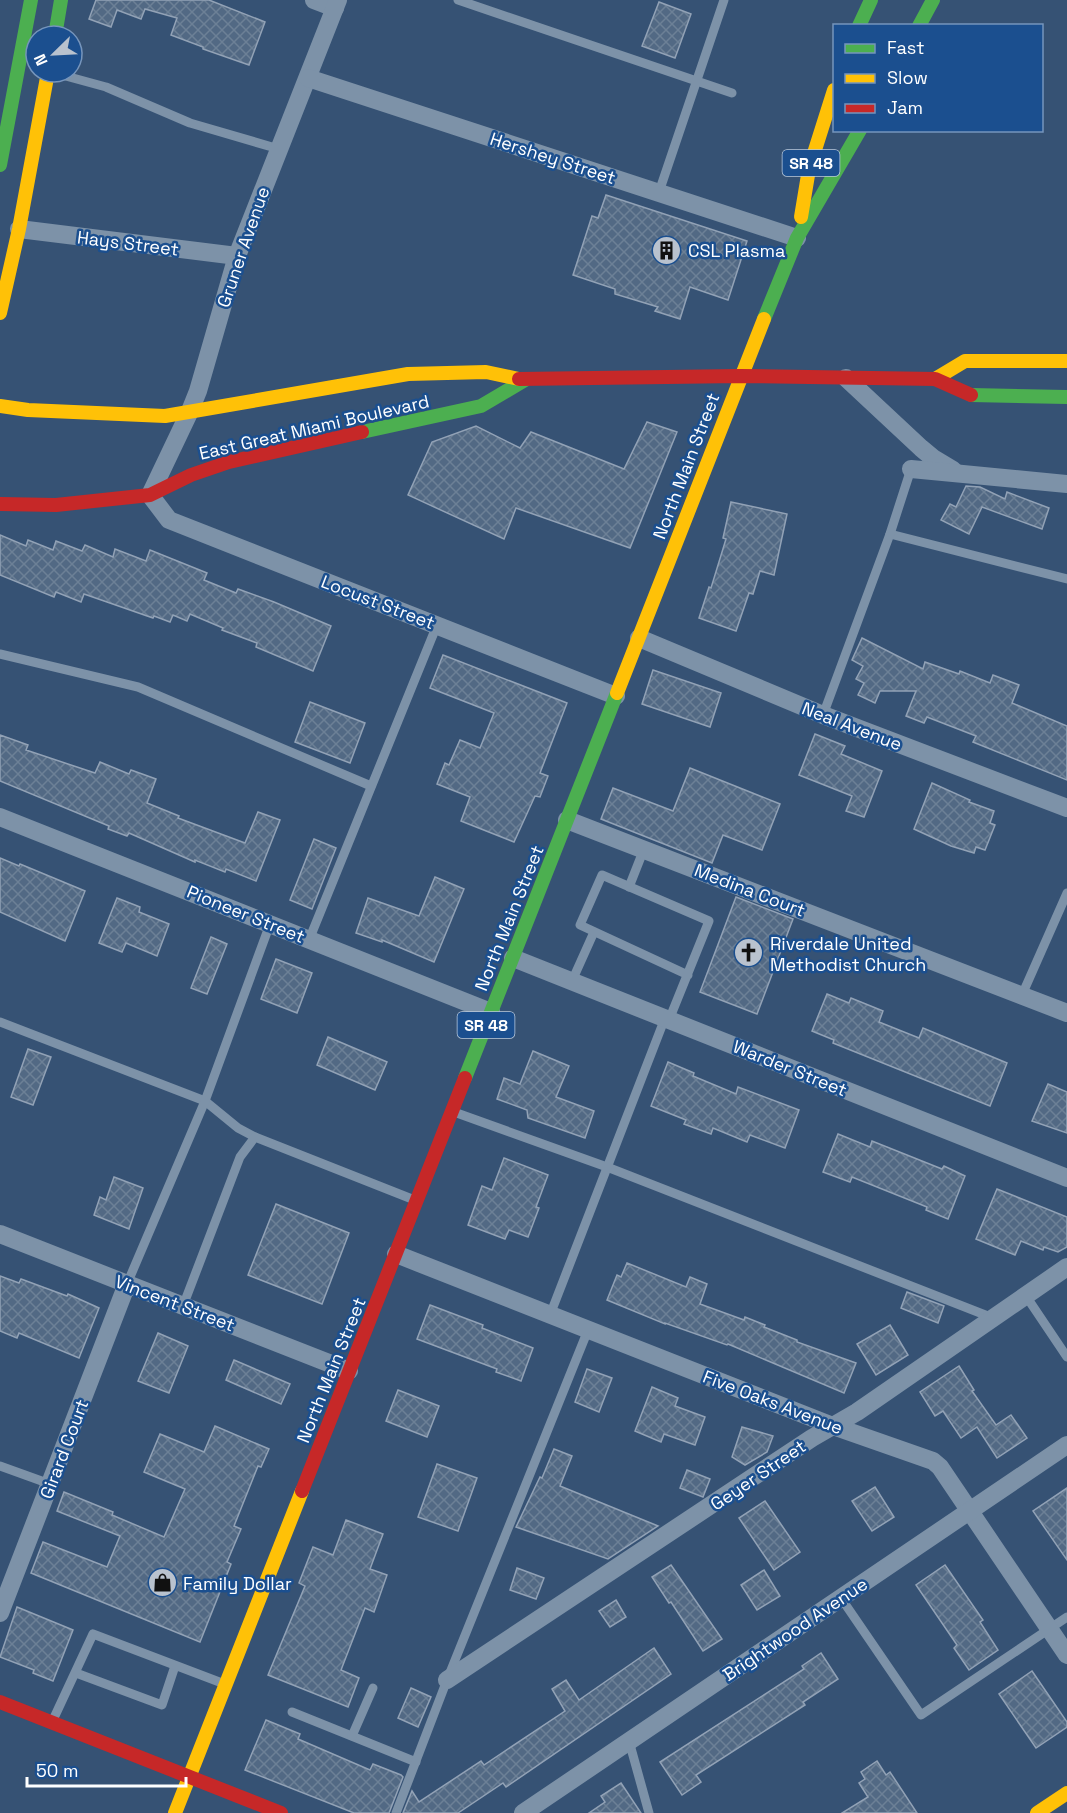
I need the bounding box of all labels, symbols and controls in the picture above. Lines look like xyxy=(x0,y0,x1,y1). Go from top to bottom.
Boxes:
north arrow xyxy=(24,24,84,84)
legend xyxy=(833,24,1043,132)
text: Fast xyxy=(887,36,924,59)
text: N xyxy=(29,51,53,69)
text: Slow xyxy=(887,66,928,89)
text: Jam xyxy=(887,96,923,119)
street label: Hershey Street xyxy=(487,127,619,189)
road number: SR 48 xyxy=(782,150,840,176)
street label: Gruner Avenue xyxy=(212,184,274,310)
street label: Hays Street xyxy=(76,225,180,261)
building icon: CSL Plasma xyxy=(651,234,683,266)
place label: CSL Plasma xyxy=(688,239,785,262)
street label: East Great Miami Boulevard xyxy=(197,389,431,465)
street label: North Main Street xyxy=(648,390,724,542)
street label: Locust Street xyxy=(318,570,438,634)
street label: Neal Avenue xyxy=(799,696,905,756)
street label: North Main Street xyxy=(469,842,549,994)
street label: Medina Court xyxy=(691,858,809,922)
street label: Pioneer Street xyxy=(184,880,308,948)
place label: Riverdale United Methodist Church xyxy=(770,932,926,976)
church icon: Riverdale United Methodist Church xyxy=(733,937,765,969)
road number: SR 48 xyxy=(458,1012,514,1038)
street label: Warder Street xyxy=(730,1035,850,1101)
street label: Vincent Street xyxy=(112,1270,238,1336)
street label: North Main Street xyxy=(291,1294,371,1446)
street label: Five Oaks Avenue xyxy=(700,1365,846,1439)
street label: Girard Court xyxy=(35,1396,93,1502)
street label: Geyer Street xyxy=(706,1435,810,1515)
shop icon: Family Dollar xyxy=(146,1567,178,1599)
place label: Family Dollar xyxy=(183,1572,292,1595)
street label: Brightwood Avenue xyxy=(718,1572,872,1686)
scale bar xyxy=(27,1750,186,1788)
text: 50 m xyxy=(36,1759,78,1782)

